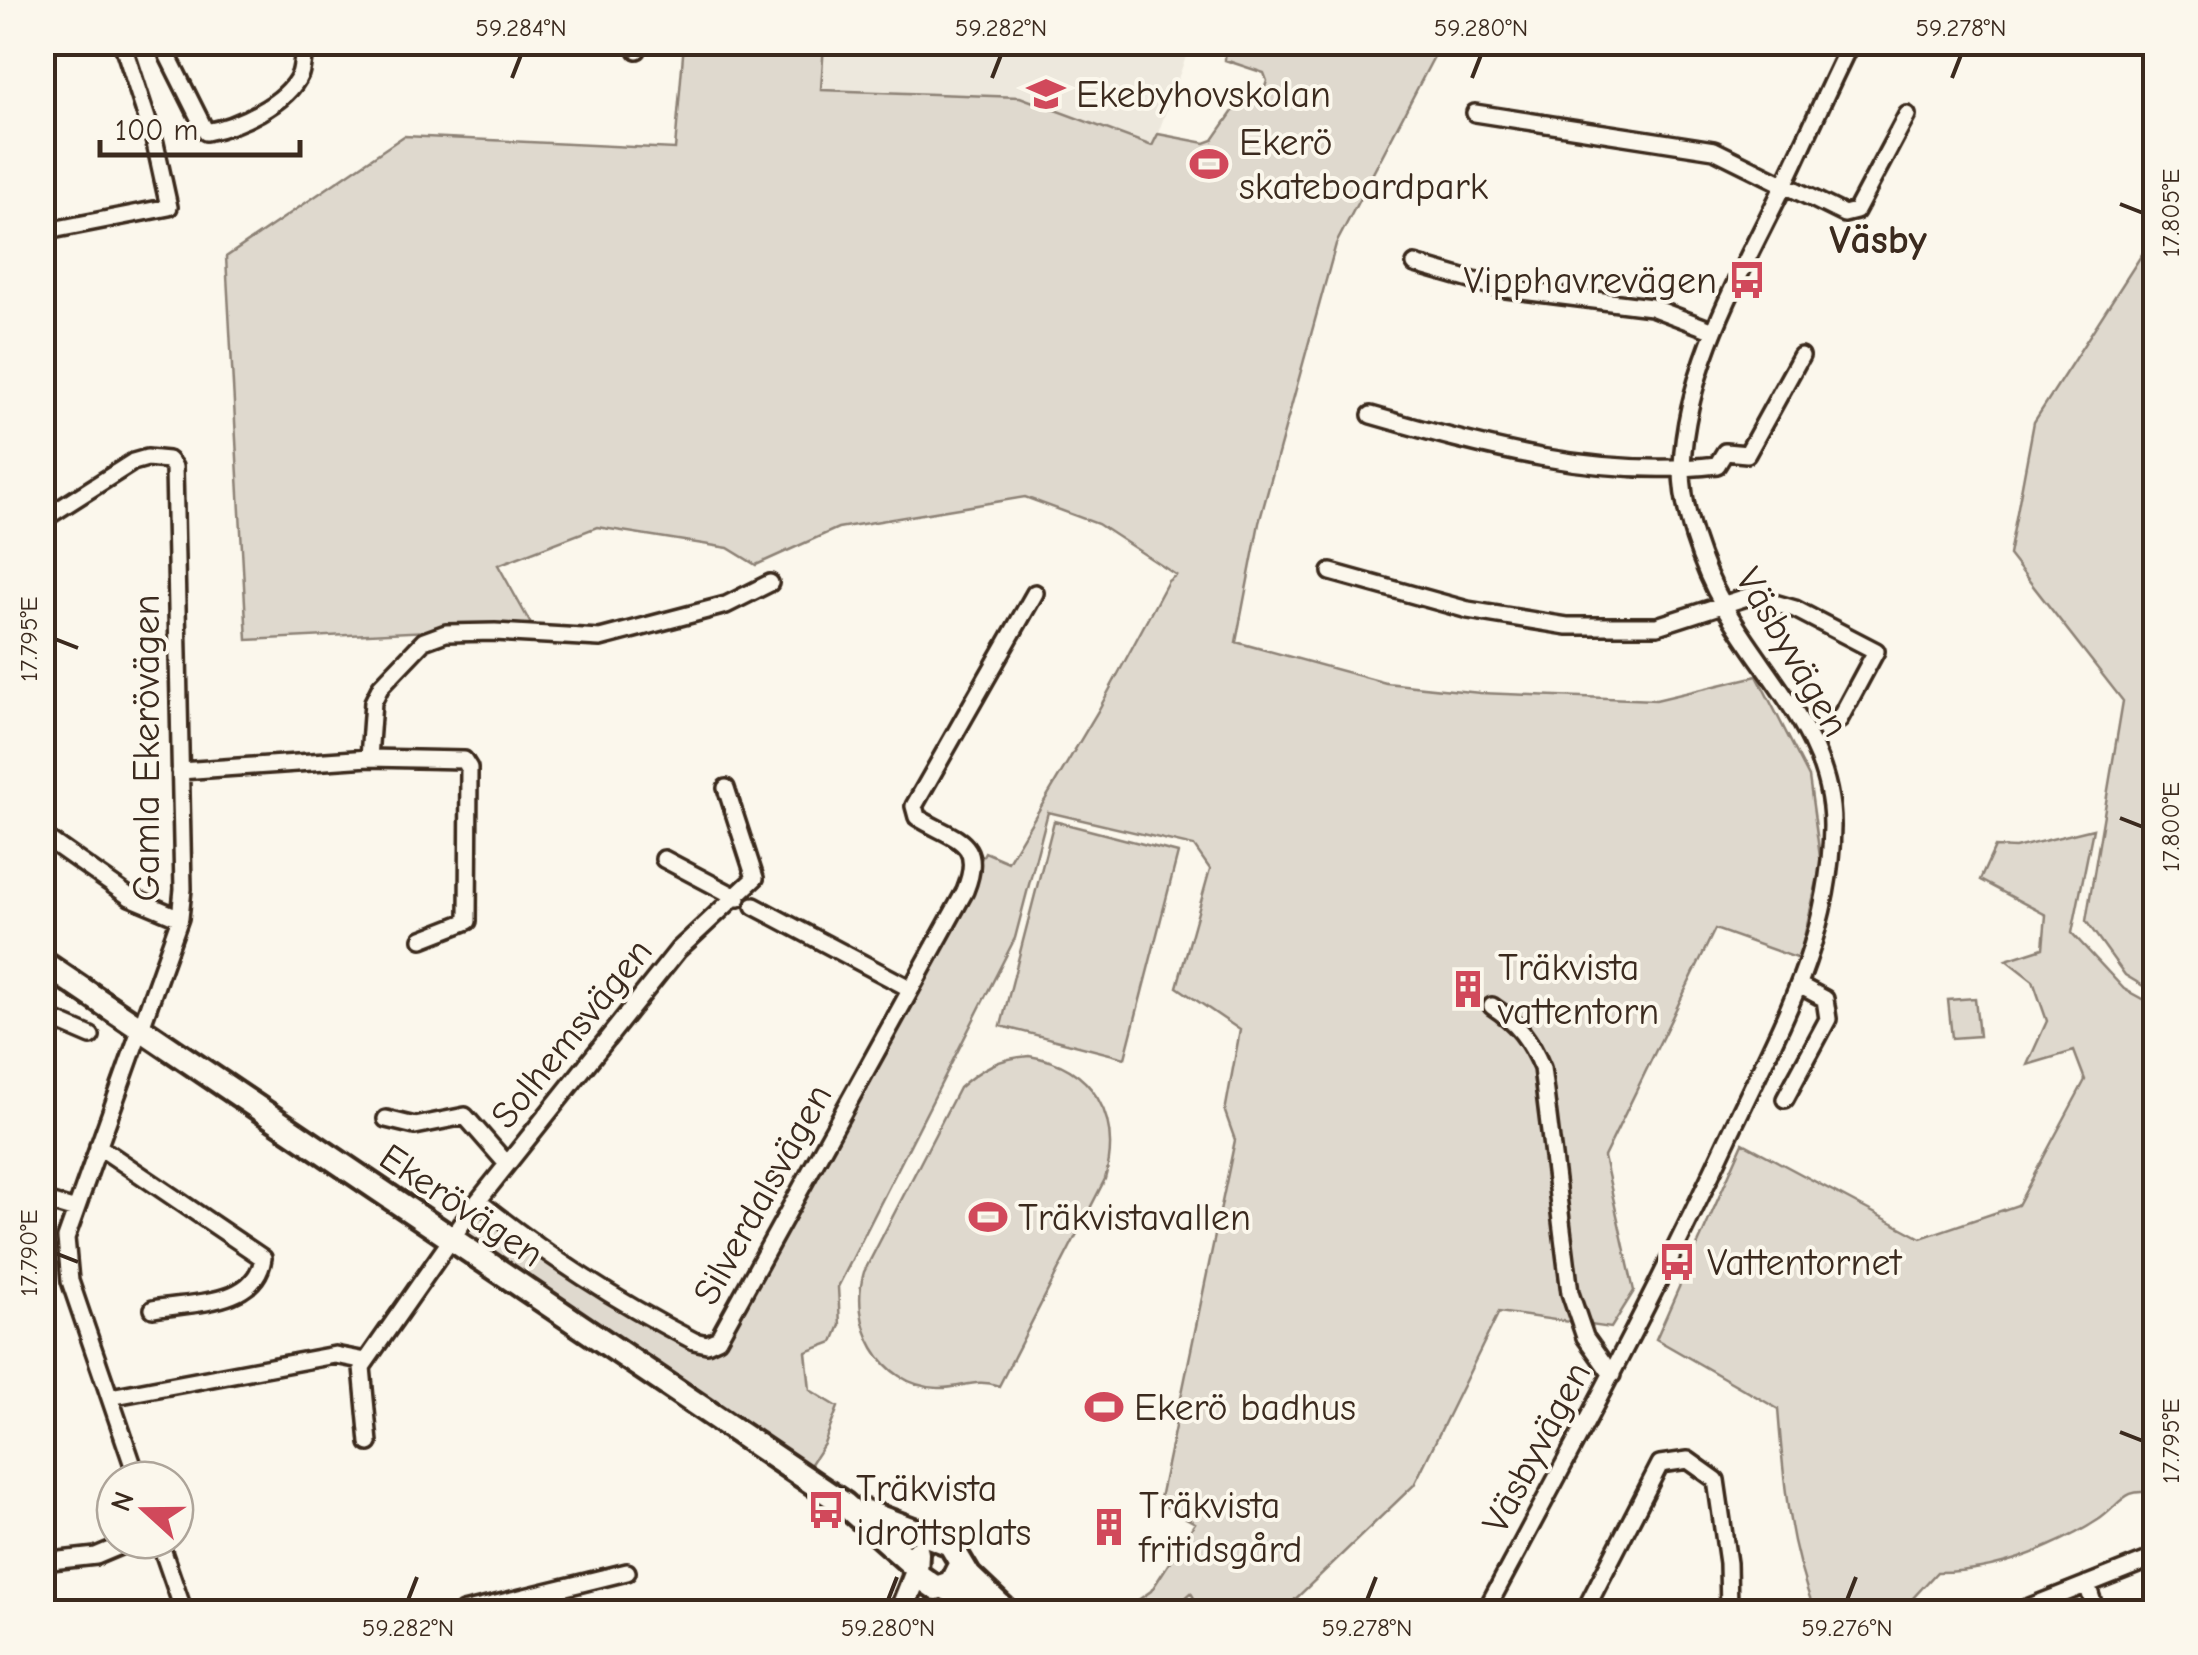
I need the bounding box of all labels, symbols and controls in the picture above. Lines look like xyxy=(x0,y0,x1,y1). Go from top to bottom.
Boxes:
text: 59.284°N xyxy=(475,13,567,42)
text: 59.282°N xyxy=(955,13,1047,42)
text: 59.280°N xyxy=(1434,13,1528,42)
text: 59.278°N xyxy=(1916,13,2006,42)
school or university icon: Ekebyhovskolan xyxy=(1025,73,1067,115)
place label: Ekebyhovskolan xyxy=(1076,73,1331,117)
scale bar xyxy=(100,95,300,157)
text: 100 m xyxy=(115,113,198,148)
place label: Ekerö skateboardpark xyxy=(1239,121,1489,209)
sports icon: Ekerö skateboardpark xyxy=(1188,143,1230,185)
text: 17.805°E xyxy=(2156,169,2185,257)
district label: Väsby xyxy=(1829,217,1927,263)
place label: Vipphavrevägen xyxy=(1463,259,1717,303)
bus stop icon: Vipphavrevägen xyxy=(1726,259,1768,301)
street label: Väsbyvägen xyxy=(1726,560,1858,745)
street label: Gamla Ekerövägen xyxy=(125,595,169,901)
text: 17.795°E xyxy=(14,596,43,682)
text: 17.800°E xyxy=(2156,782,2185,872)
street label: Solhemsvägen xyxy=(482,930,662,1137)
place label: Träkvista vattentorn xyxy=(1497,946,1659,1034)
building icon: Träkvista vattentorn xyxy=(1447,968,1489,1010)
street label: Silverdalsvägen xyxy=(684,1077,841,1312)
street label: Ekerövägen xyxy=(371,1135,552,1277)
sports icon: Träkvistavallen xyxy=(967,1196,1009,1238)
place label: Träkvistavallen xyxy=(1018,1196,1251,1240)
text: 17.790°E xyxy=(14,1209,43,1297)
bus stop icon: Vattentornet xyxy=(1656,1241,1698,1283)
place label: Vattentornet xyxy=(1707,1241,1903,1285)
street label: Väsbyvägen xyxy=(1473,1354,1600,1541)
sports icon: Ekerö badhus xyxy=(1083,1386,1125,1428)
place label: Ekerö badhus xyxy=(1134,1386,1356,1430)
text: 17.795°E xyxy=(2156,1398,2185,1484)
north arrow xyxy=(95,1460,195,1560)
place label: Träkvista idrottsplats xyxy=(856,1467,1031,1555)
place label: Träkvista fritidsgård xyxy=(1138,1484,1302,1572)
text: N xyxy=(104,1487,141,1516)
bus stop icon: Träkvista idrottsplats xyxy=(805,1489,847,1531)
building icon: Träkvista fritidsgård xyxy=(1088,1506,1130,1548)
text: 59.282°N xyxy=(362,1613,454,1642)
text: 59.280°N xyxy=(841,1613,935,1642)
text: 59.278°N xyxy=(1322,1613,1412,1642)
text: 59.276°N xyxy=(1801,1613,1893,1642)

